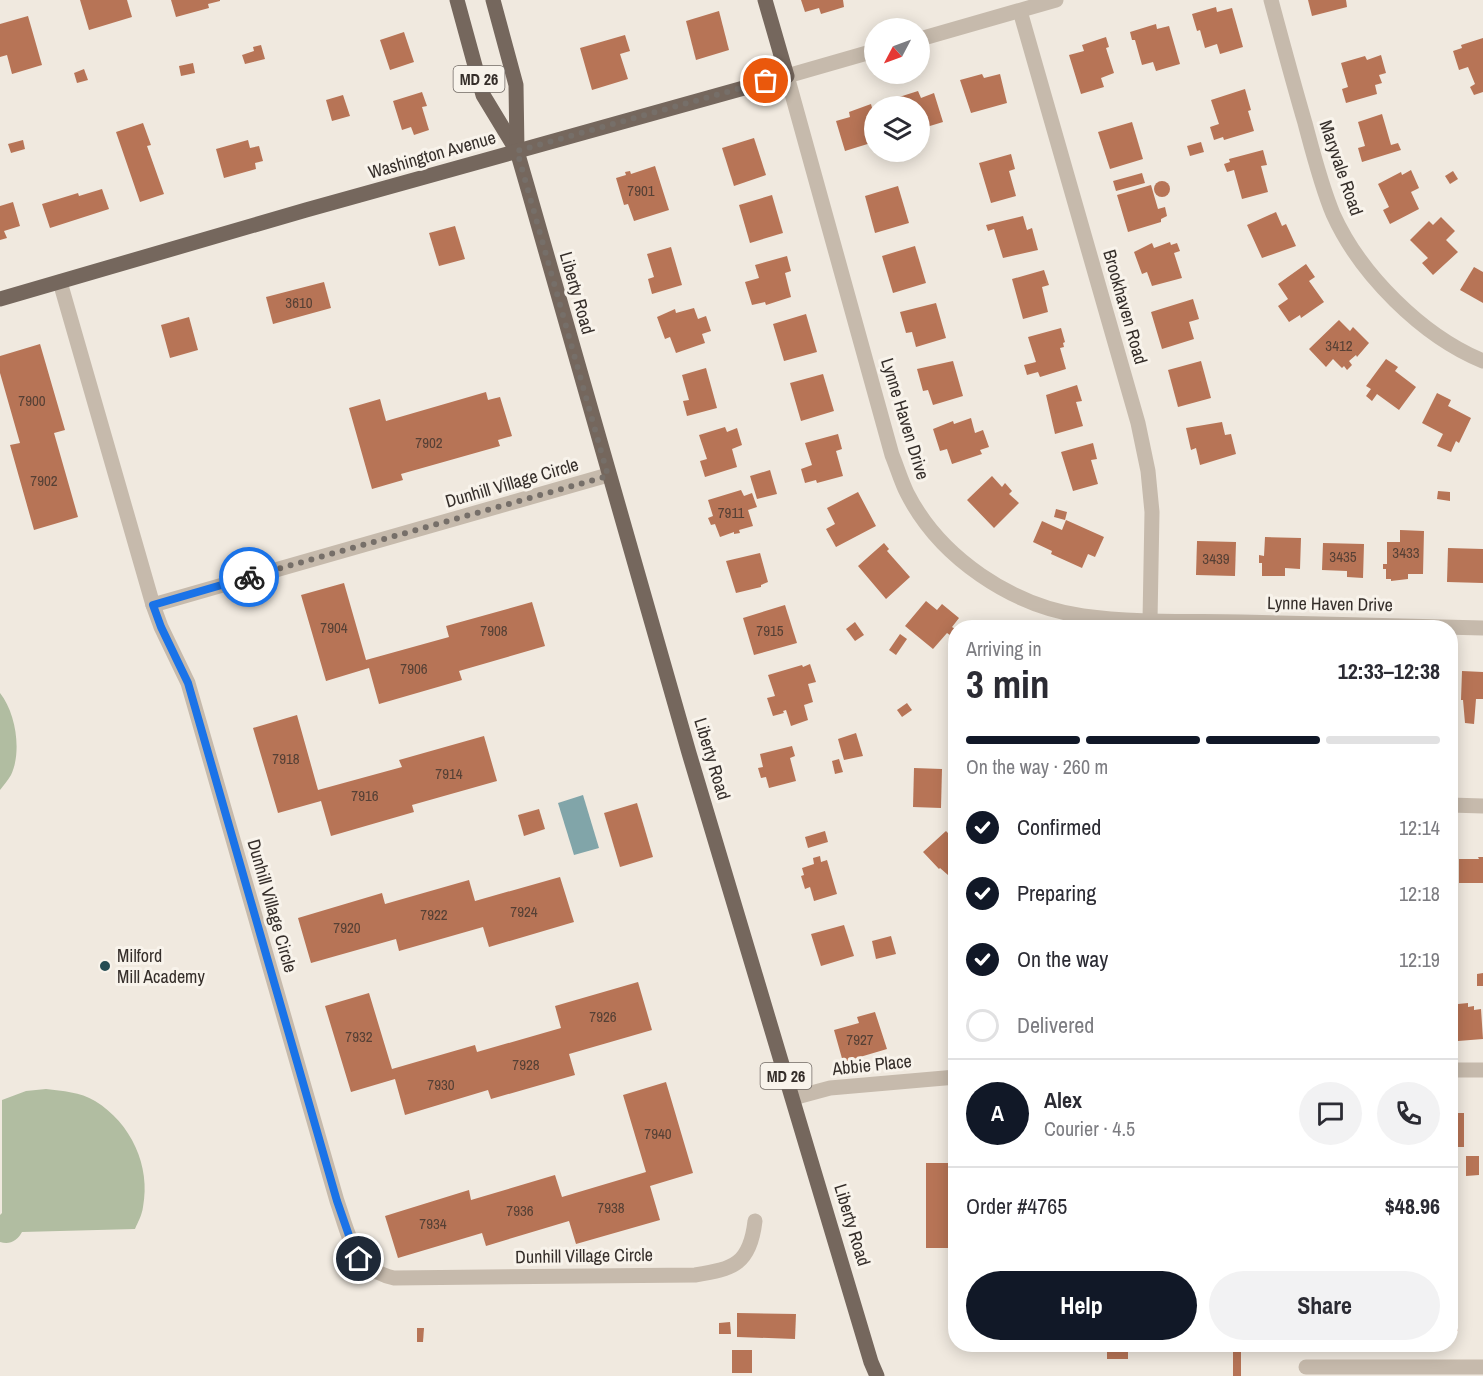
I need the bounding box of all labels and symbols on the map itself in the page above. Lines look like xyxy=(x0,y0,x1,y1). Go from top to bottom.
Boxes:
north arrow xyxy=(864,18,930,84)
pin xyxy=(740,55,791,106)
road number: MD 26 xyxy=(454,66,504,92)
street label: Maryvale Road xyxy=(1313,117,1369,219)
street label: Washington Avenue xyxy=(365,124,498,185)
house number: 7901 xyxy=(627,180,655,201)
street label: Brookhaven Road xyxy=(1097,247,1154,367)
street label: Liberty Road xyxy=(554,249,601,337)
house number: 3610 xyxy=(285,292,313,313)
house number: 3412 xyxy=(1325,335,1353,356)
street label: Lynne Haven Drive xyxy=(875,355,936,483)
house number: 7900 xyxy=(18,390,46,411)
house number: 7902 xyxy=(415,432,443,453)
street label: Dunhill Village Circle xyxy=(442,452,581,513)
house number: 7902 xyxy=(30,470,58,491)
house number: 7911 xyxy=(718,502,744,523)
house number: 3433 xyxy=(1392,542,1420,563)
house number: 3435 xyxy=(1329,546,1357,567)
courier xyxy=(219,547,279,607)
house number: 3439 xyxy=(1202,548,1230,569)
street label: Lynne Haven Drive xyxy=(1267,590,1393,617)
house number: 7904 xyxy=(320,617,348,638)
house number: 7908 xyxy=(480,620,508,641)
house number: 7915 xyxy=(756,620,784,641)
house number: 7906 xyxy=(400,658,428,679)
street label: Liberty Road xyxy=(688,715,737,803)
house number: 7918 xyxy=(272,748,300,769)
house number: 7914 xyxy=(435,763,463,784)
house number: 7916 xyxy=(351,785,379,806)
street label: Dunhill Village Circle xyxy=(242,836,303,975)
house number: 7924 xyxy=(510,901,538,922)
house number: 7922 xyxy=(420,904,448,925)
house number: 7920 xyxy=(333,917,361,938)
place label: Milford Mill Academy xyxy=(117,943,205,989)
marker: Milford Mill Academy xyxy=(98,959,112,973)
house number: 7926 xyxy=(589,1006,617,1027)
house number: 7932 xyxy=(345,1026,373,1047)
house number: 7927 xyxy=(846,1029,874,1050)
street label: Abbie Place xyxy=(830,1048,913,1081)
house number: 7928 xyxy=(512,1054,540,1075)
road number: MD 26 xyxy=(760,1063,812,1089)
house number: 7930 xyxy=(427,1074,455,1095)
house number: 7940 xyxy=(644,1123,672,1144)
street label: Liberty Road xyxy=(828,1181,877,1269)
house number: 7938 xyxy=(597,1197,625,1218)
house number: 7936 xyxy=(506,1200,534,1221)
house number: 7934 xyxy=(419,1213,447,1234)
pin xyxy=(333,1233,384,1284)
street label: Dunhill Village Circle xyxy=(515,1242,653,1269)

